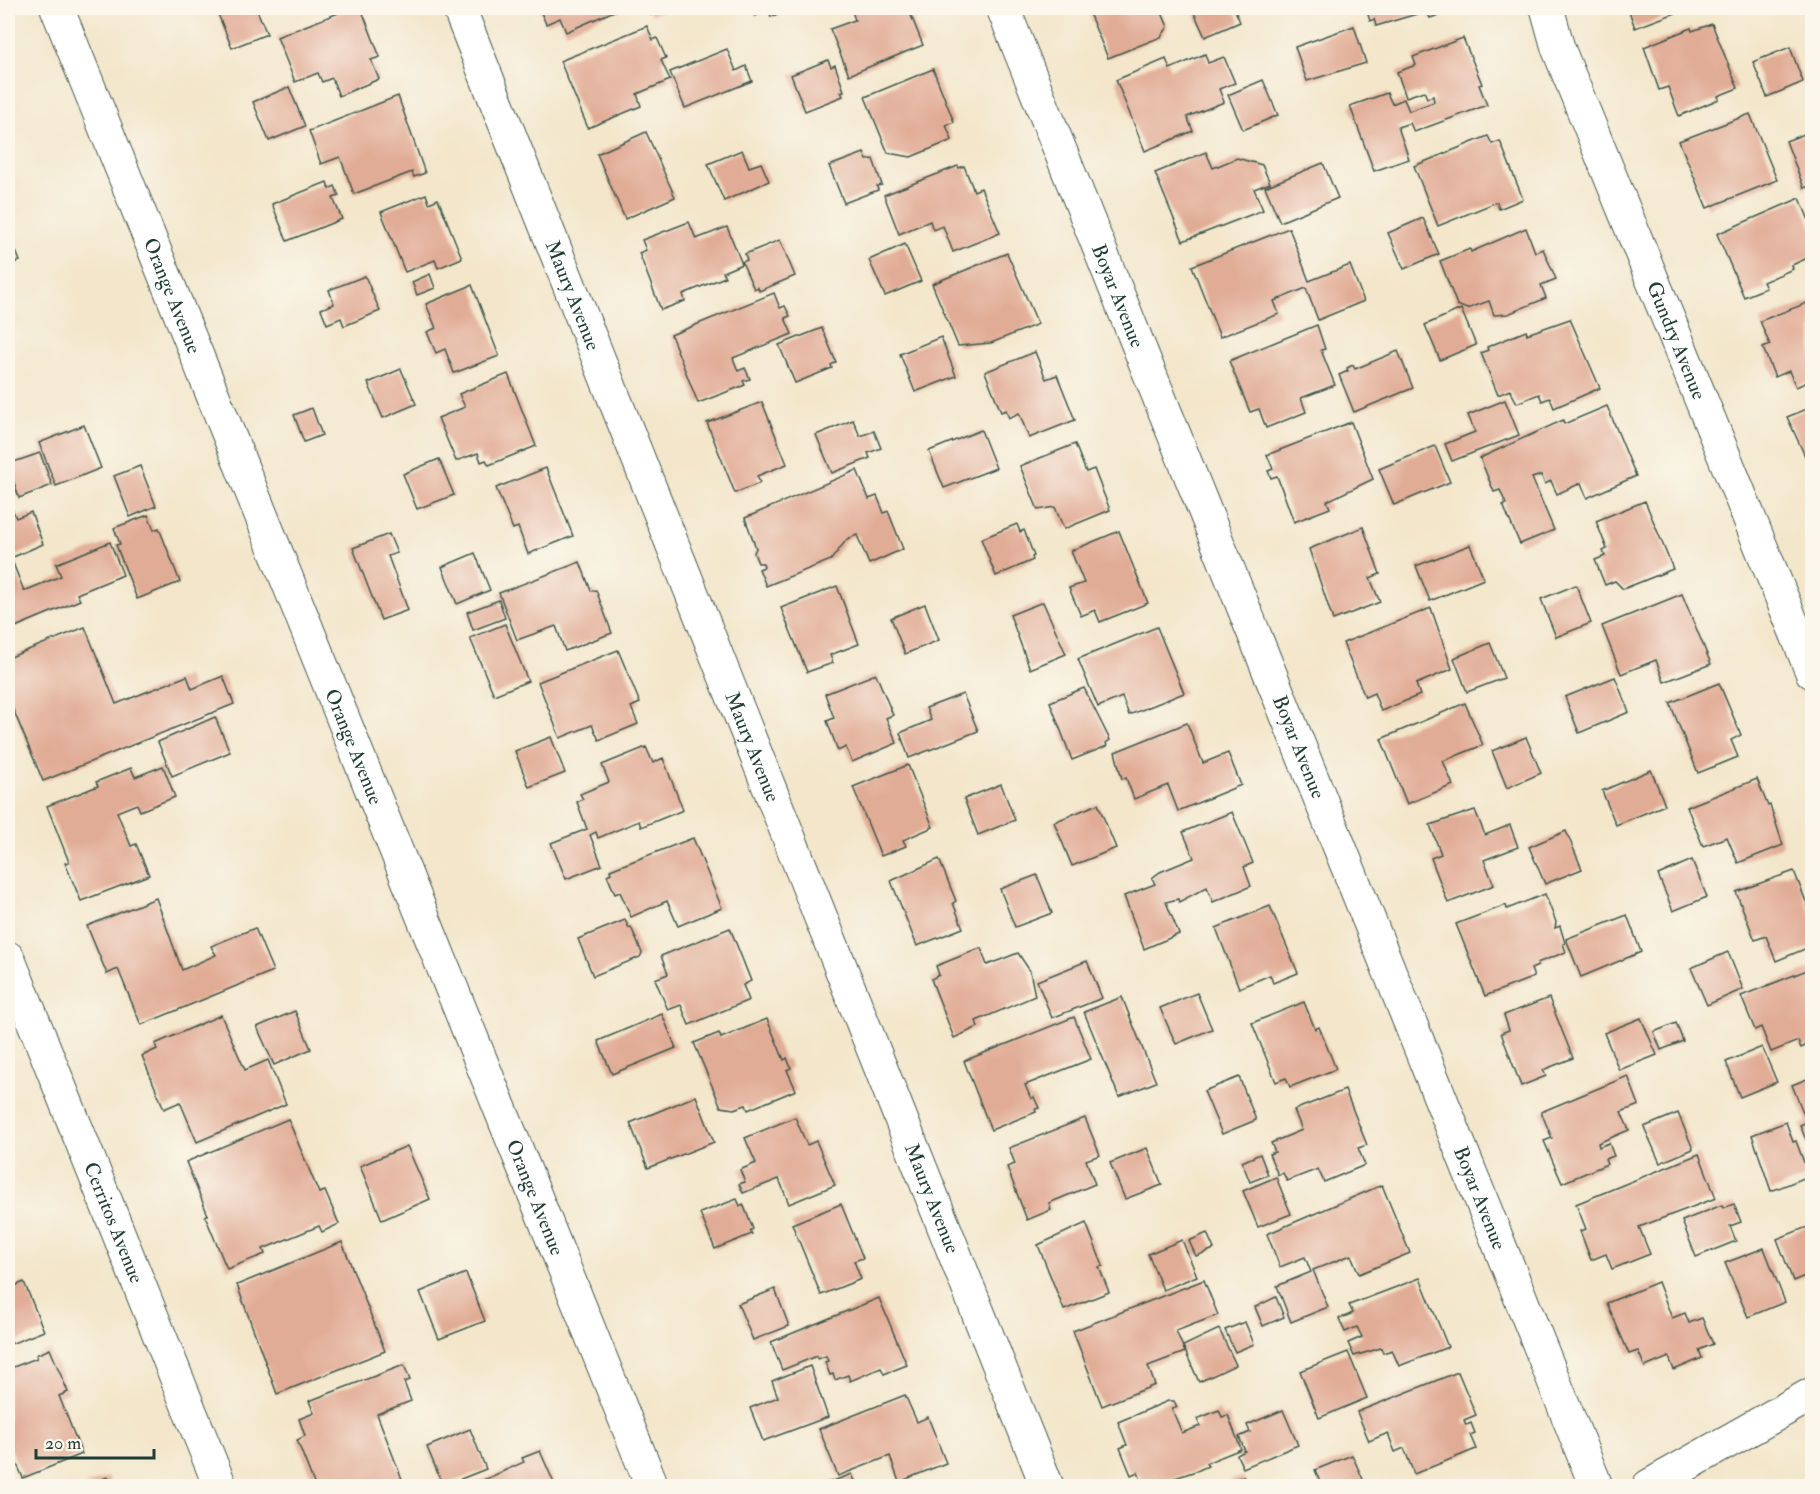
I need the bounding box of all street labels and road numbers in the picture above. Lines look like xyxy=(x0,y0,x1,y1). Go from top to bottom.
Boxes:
street label: Orange Avenue xyxy=(138,234,207,357)
street label: Maury Avenue xyxy=(540,236,606,354)
street label: Boyar Avenue xyxy=(1086,240,1150,351)
street label: Gundry Avenue xyxy=(1642,277,1712,403)
street label: Orange Avenue xyxy=(320,685,389,808)
street label: Maury Avenue xyxy=(720,688,786,805)
street label: Boyar Avenue xyxy=(1267,691,1331,802)
street label: Orange Avenue xyxy=(501,1136,570,1259)
street label: Maury Avenue xyxy=(899,1140,966,1257)
street label: Boyar Avenue xyxy=(1448,1142,1512,1253)
street label: Cerritos Avenue xyxy=(79,1158,150,1287)

